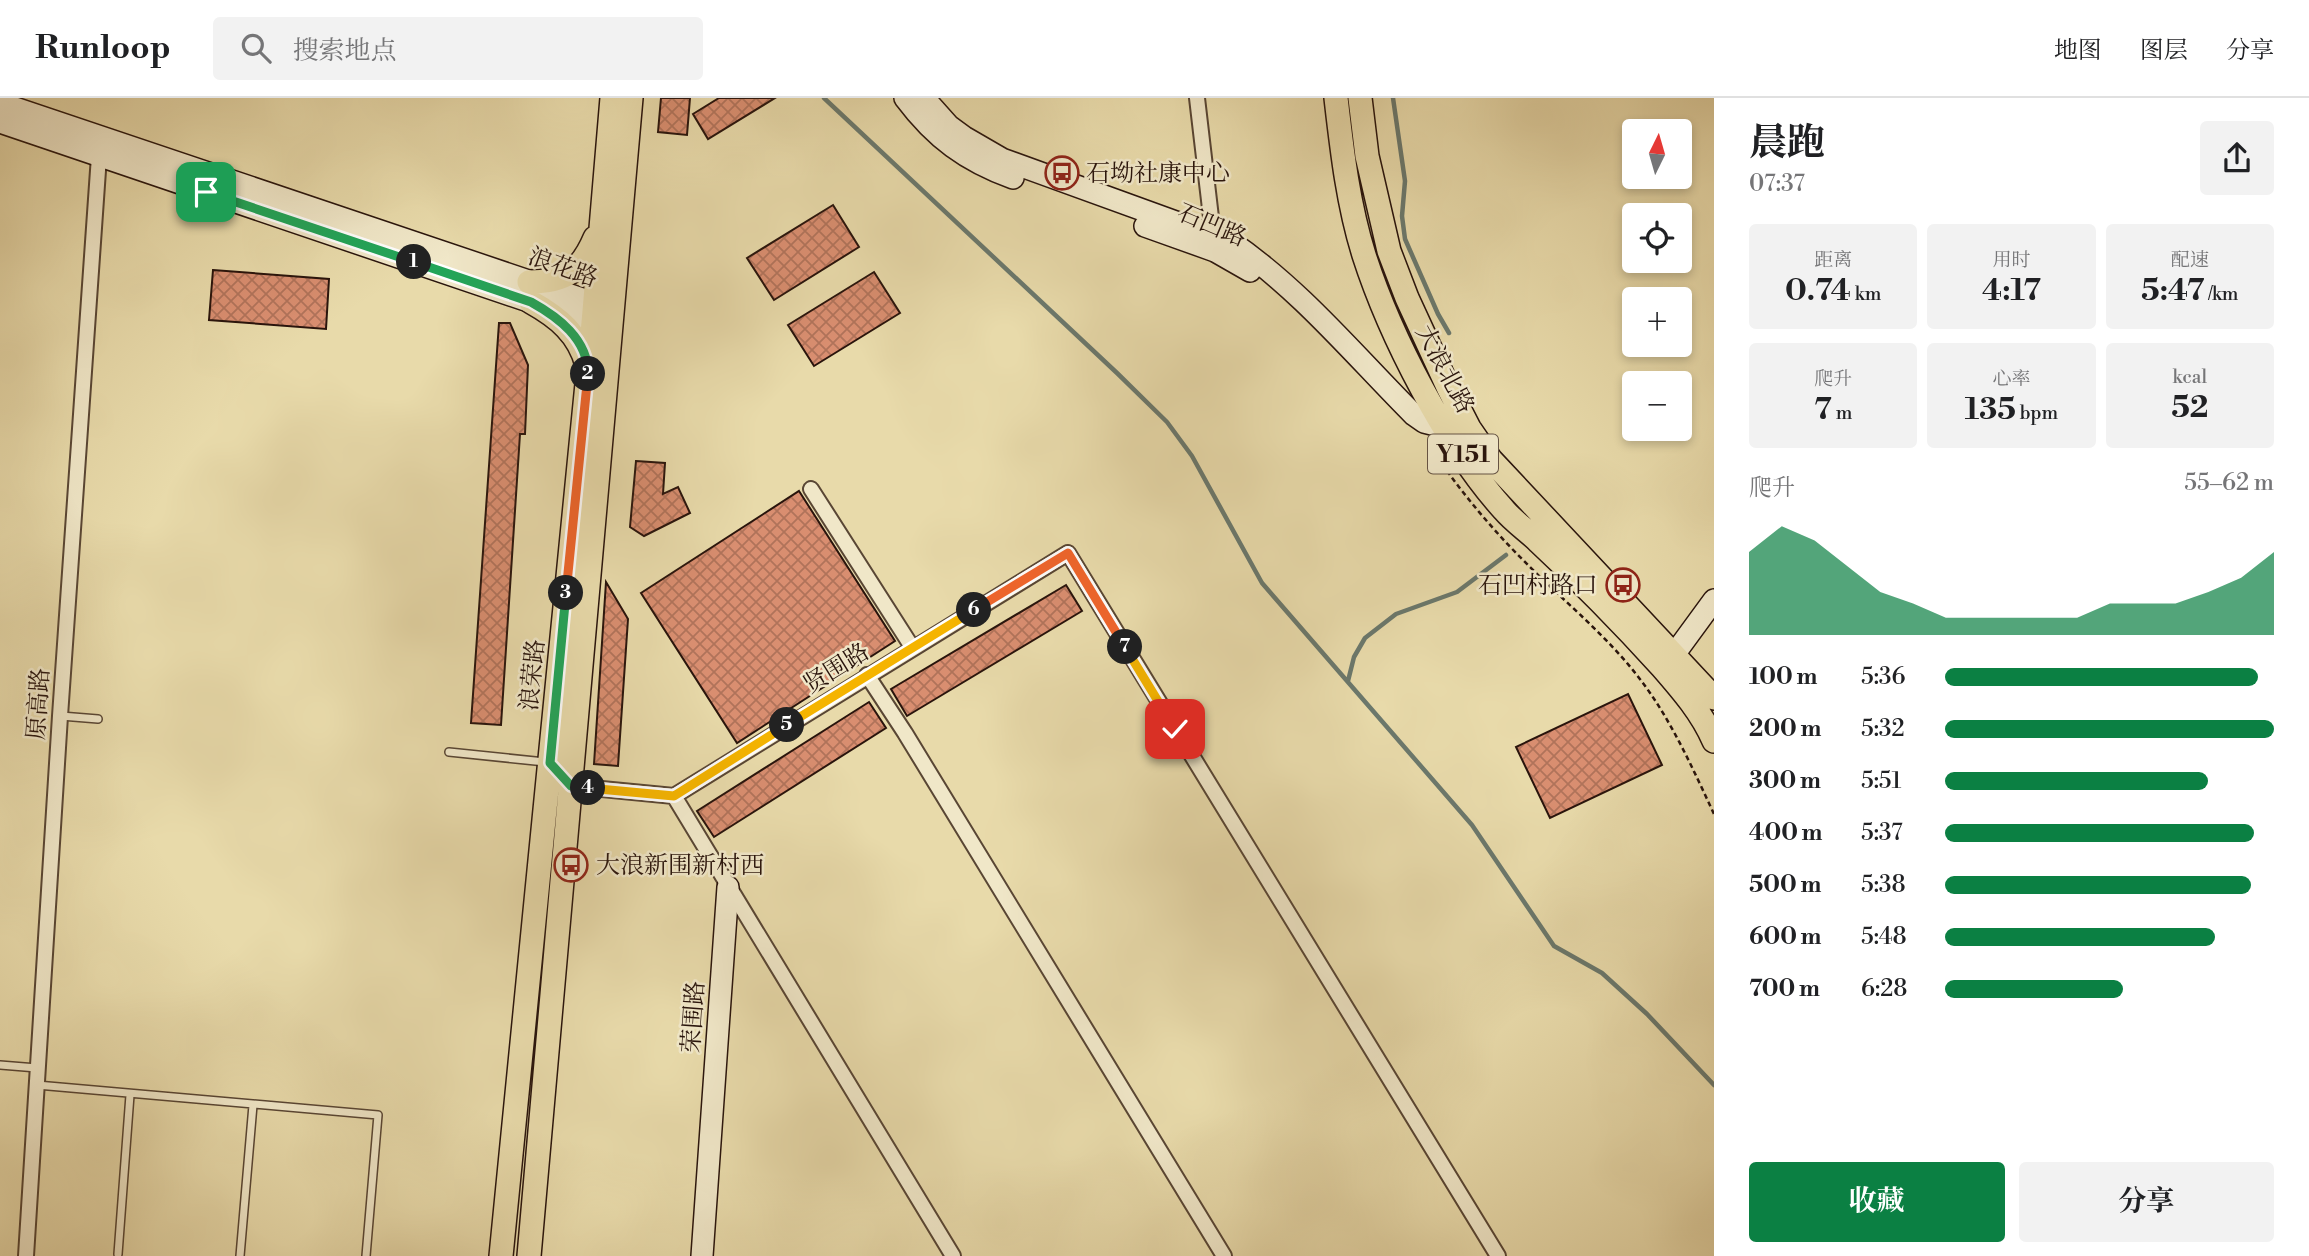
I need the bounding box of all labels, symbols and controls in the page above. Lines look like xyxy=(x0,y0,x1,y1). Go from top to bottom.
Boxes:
search box xyxy=(213,17,703,80)
text: Runloop xyxy=(35,28,171,69)
icon: search xyxy=(237,29,275,67)
text: 搜索地点 xyxy=(293,35,397,67)
text: 地图 xyxy=(2054,36,2102,66)
text: 图层 xyxy=(2140,36,2188,66)
text: 分享 xyxy=(2226,36,2274,66)
north arrow xyxy=(1622,119,1692,189)
map controls xyxy=(1622,119,1692,441)
text: 晨跑 xyxy=(1749,120,1825,167)
button: share xyxy=(2200,121,2274,195)
bus stop icon: 石坳社康中心 xyxy=(1043,154,1081,192)
place label: 石坳社康中心 xyxy=(1086,159,1230,189)
pin xyxy=(176,162,236,222)
text: 07:37 xyxy=(1749,170,1805,198)
icon: arrive xyxy=(187,173,225,211)
street label: 石凹路 xyxy=(1173,198,1251,254)
button: locate xyxy=(1622,203,1692,273)
street label: 浪花路 xyxy=(524,242,602,294)
pin: 1 xyxy=(396,244,432,280)
text: 距离 xyxy=(1814,248,1852,272)
text: 用时 xyxy=(1992,248,2031,272)
text: 配速 xyxy=(2171,248,2209,272)
text: 1 xyxy=(409,249,418,273)
text: 0.74 xyxy=(1785,272,1851,310)
text: 4:17 xyxy=(1982,272,2041,310)
text: 5:47 xyxy=(2141,272,2204,310)
text: km xyxy=(1851,282,1881,306)
text: /km xyxy=(2204,282,2239,306)
button: + xyxy=(1622,287,1692,357)
street label: 大浪北路 xyxy=(1408,320,1480,419)
pin: 2 xyxy=(570,356,606,392)
text: 2 xyxy=(582,361,593,385)
text: kcal xyxy=(2173,365,2207,389)
text: 爬升 xyxy=(1814,367,1852,391)
text: 心率 xyxy=(1992,367,2031,391)
button: − xyxy=(1622,371,1692,441)
text: 52 xyxy=(2171,389,2209,427)
text: 7 xyxy=(1814,391,1832,429)
text: 135 xyxy=(1965,391,2016,429)
text: m xyxy=(1832,401,1852,425)
text: bpm xyxy=(2016,401,2058,425)
road number: Y151 xyxy=(1428,434,1498,474)
text: 55–62 m xyxy=(2184,469,2274,497)
text: 爬升 xyxy=(1749,474,1795,502)
bus stop icon: 石凹村路口 xyxy=(1604,566,1642,604)
place label: 石凹村路口 xyxy=(1478,571,1598,601)
pin: 3 xyxy=(548,575,584,610)
text: 3 xyxy=(560,580,571,604)
pin: 6 xyxy=(956,592,992,628)
text: 6 xyxy=(968,597,979,621)
pin: 7 xyxy=(1108,630,1142,664)
text: 7 xyxy=(1119,634,1130,658)
street label: 贤围路 xyxy=(798,637,875,701)
street label: 浪荣路 xyxy=(514,638,552,712)
text: 100 m xyxy=(1749,663,1817,691)
text: 5:36 xyxy=(1861,663,1906,691)
street label: 原高路 xyxy=(22,667,56,741)
pin xyxy=(1145,699,1205,759)
pin: 5 xyxy=(770,708,804,742)
icon: check xyxy=(1156,710,1194,748)
text: 5 xyxy=(781,712,792,736)
text: 200 m xyxy=(1749,715,1821,743)
text: 5:32 xyxy=(1861,715,1905,743)
text: 300 m xyxy=(1749,767,1821,795)
text: 5:51 xyxy=(1861,767,1901,795)
pin: 4 xyxy=(570,770,606,806)
text: 4 xyxy=(581,775,594,799)
text: 400 m xyxy=(1749,819,1822,847)
text: 5:37 xyxy=(1861,819,1903,847)
bus stop icon: 大浪新围新村西 xyxy=(552,846,590,884)
place label: 大浪新围新村西 xyxy=(596,851,764,881)
text: 500 m xyxy=(1749,871,1821,899)
text: 5:38 xyxy=(1861,871,1906,899)
text: 600 m xyxy=(1749,923,1822,951)
text: 5:48 xyxy=(1861,923,1907,951)
text: 700 m xyxy=(1749,975,1820,1003)
text: 6:28 xyxy=(1861,975,1907,1003)
street label: 荣围路 xyxy=(677,980,711,1054)
button: 收藏 xyxy=(1749,1162,2005,1242)
button: 分享 xyxy=(2019,1162,2274,1242)

